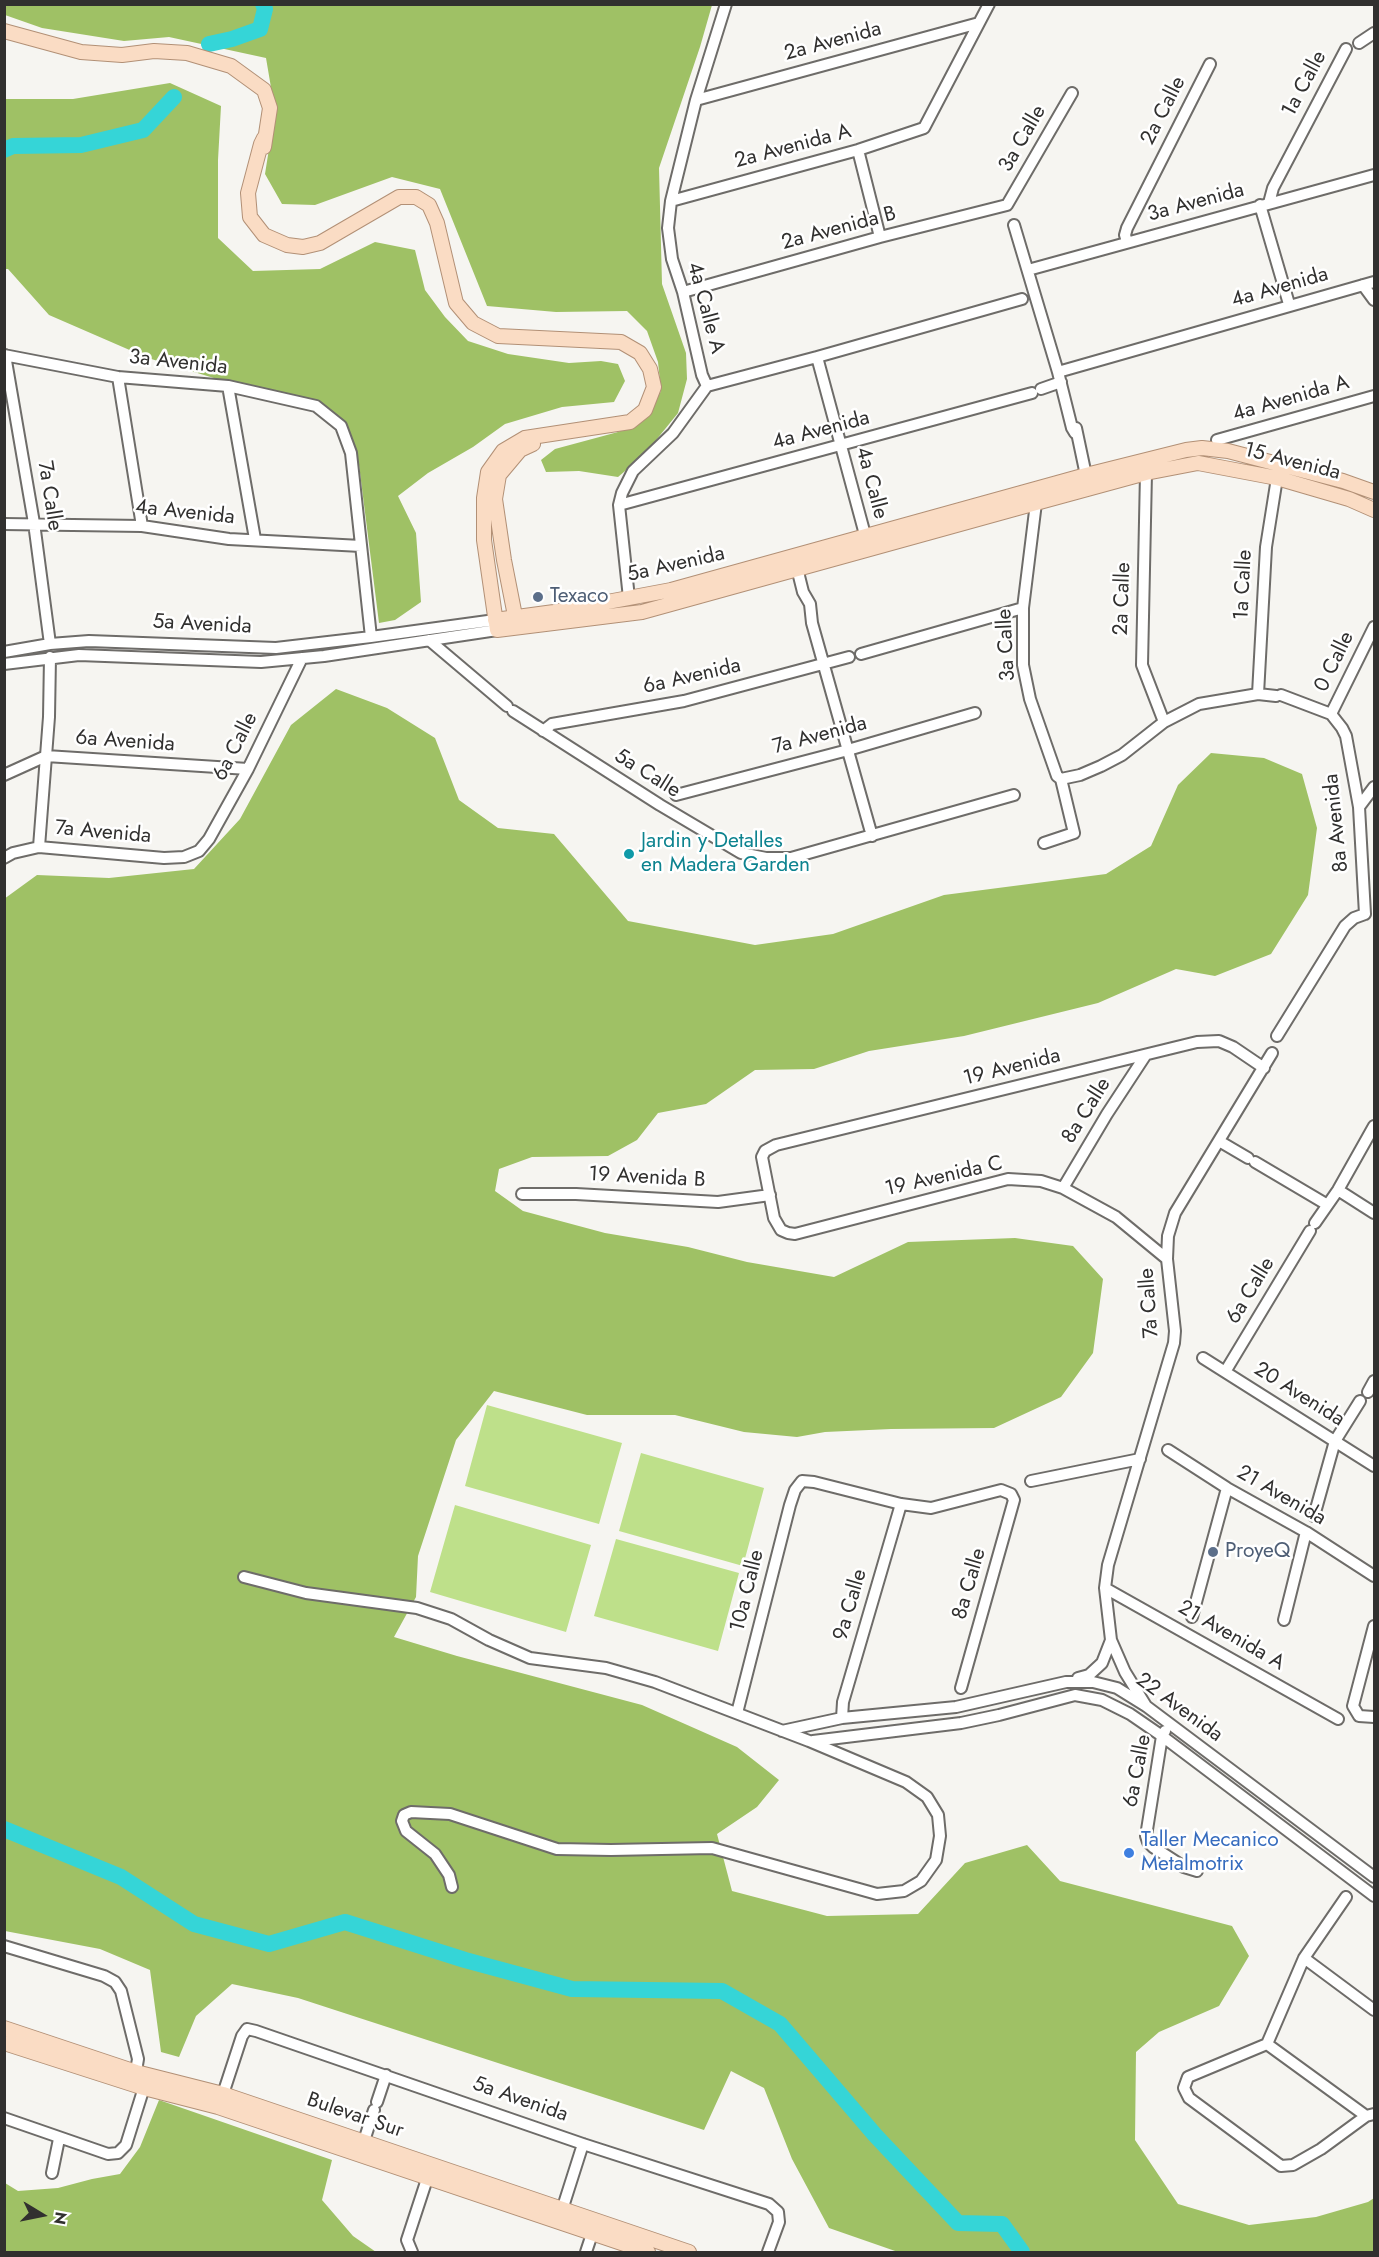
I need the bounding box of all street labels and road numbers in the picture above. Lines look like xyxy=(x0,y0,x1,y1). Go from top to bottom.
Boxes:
street label: 2a Avenida xyxy=(782,17,884,67)
street label: 1a Calle xyxy=(1277,47,1333,121)
street label: 2a Calle xyxy=(1136,73,1192,149)
street label: 3a Calle xyxy=(994,101,1052,177)
street label: 2a Avenida A xyxy=(732,119,854,175)
street label: 3a Avenida xyxy=(1145,178,1247,228)
street label: 2a Avenida B xyxy=(779,202,899,256)
street label: 4a Calle A xyxy=(681,259,729,357)
street label: 4a Avenida xyxy=(1229,262,1331,314)
street label: 3a Avenida xyxy=(127,345,229,381)
street label: 4a Avenida A xyxy=(1230,370,1352,428)
street label: 4a Avenida xyxy=(770,406,872,456)
street label: 15 Avenida xyxy=(1241,438,1343,486)
street label: 4a Calle xyxy=(849,444,893,522)
street label: 7a Calle xyxy=(31,459,67,533)
street label: 4a Avenida xyxy=(134,495,236,531)
street label: 5a Avenida xyxy=(625,542,727,588)
street label: 1a Calle xyxy=(1230,549,1258,621)
street label: 2a Calle xyxy=(1109,562,1137,636)
street label: 3a Calle xyxy=(993,608,1021,682)
street label: 5a Avenida xyxy=(152,610,252,640)
street label: 0 Calle xyxy=(1310,628,1360,696)
street label: 6a Avenida xyxy=(641,654,743,700)
street label: 6a Calle xyxy=(208,709,264,785)
street label: 7a Avenida xyxy=(770,711,870,761)
street label: 6a Avenida xyxy=(74,726,176,758)
street label: 5a Calle xyxy=(609,744,685,804)
street label: 8a Avenida xyxy=(1319,772,1355,874)
street label: 7a Avenida xyxy=(54,816,152,850)
street label: 19 Avenida xyxy=(961,1044,1063,1092)
street label: 8a Calle xyxy=(1057,1073,1117,1149)
street label: 19 Avenida C xyxy=(883,1151,1005,1203)
street label: 19 Avenida B xyxy=(588,1162,706,1194)
street label: 6a Calle xyxy=(1221,1253,1281,1329)
street label: 7a Calle xyxy=(1135,1267,1165,1339)
street label: 20 Avenida xyxy=(1249,1357,1349,1433)
street label: 21 Avenida xyxy=(1232,1460,1330,1532)
street label: 8a Calle xyxy=(948,1546,992,1622)
street label: 10a Calle xyxy=(726,1547,770,1635)
street label: 9a Calle xyxy=(829,1567,873,1643)
street label: 21 Avenida A xyxy=(1173,1595,1289,1677)
street label: 22 Avenida xyxy=(1131,1668,1227,1748)
street label: 6a Calle xyxy=(1119,1733,1157,1809)
street label: 5a Avenida xyxy=(469,2072,571,2128)
street label: Bulevar Sur xyxy=(303,2088,407,2144)

